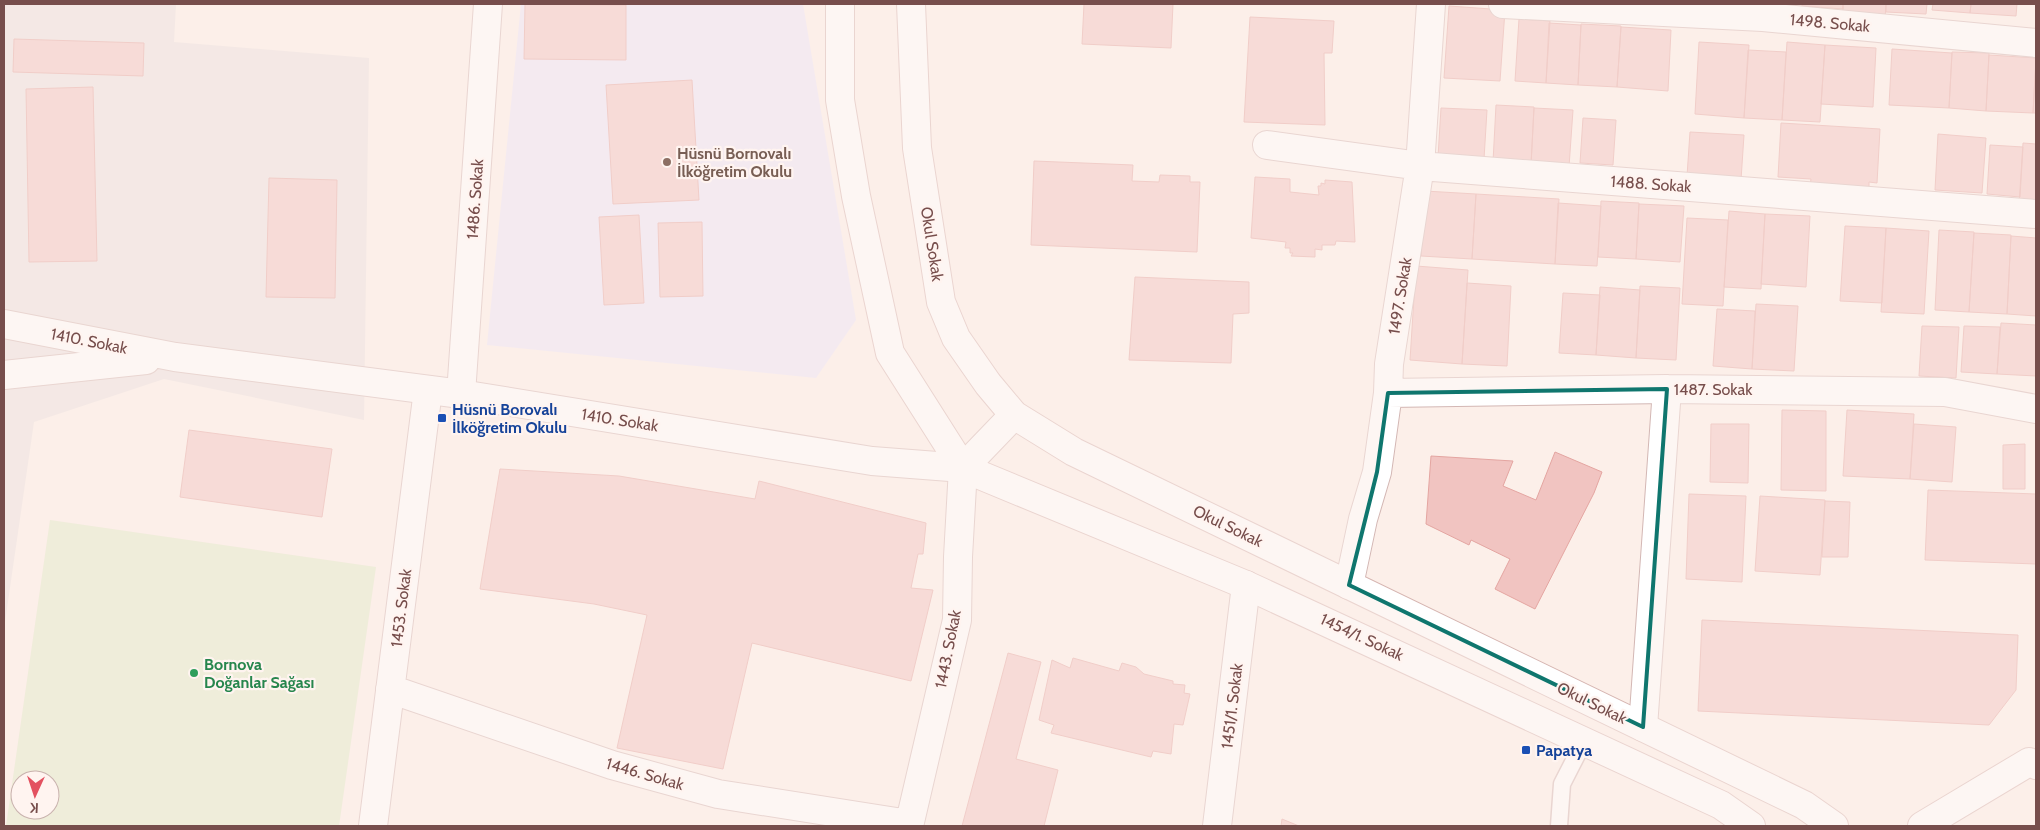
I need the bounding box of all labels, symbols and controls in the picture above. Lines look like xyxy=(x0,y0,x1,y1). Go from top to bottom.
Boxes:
street label: 1498. Sokak xyxy=(1789,10,1872,36)
place label: Hüsnü Bornovalı İlköğretim Okulu xyxy=(677,144,792,181)
marker: Hüsnü Bornovalı İlköğretim Okulu xyxy=(661,156,673,168)
street label: 1486. Sokak xyxy=(463,157,487,240)
street label: 1488. Sokak xyxy=(1610,172,1693,196)
street label: Okul Sokak xyxy=(917,205,947,283)
street label: 1497. Sokak xyxy=(1385,255,1416,336)
street label: 1410. Sokak xyxy=(49,324,130,358)
street label: 1487. Sokak xyxy=(1674,380,1753,399)
place label: Hüsnü Borovalı İlköğretim Okulu xyxy=(452,400,567,437)
street label: 1410. Sokak xyxy=(580,405,661,436)
marker: Hüsnü Borovalı İlköğretim Okulu xyxy=(436,412,448,424)
street label: Okul Sokak xyxy=(1190,501,1267,551)
street label: 1453. Sokak xyxy=(387,567,415,648)
street label: 1443. Sokak xyxy=(931,607,965,690)
street label: 1454/1. Sokak xyxy=(1317,609,1407,665)
place label: Bornova Doğanlar Sağası xyxy=(204,655,314,692)
street label: 1451/1. Sokak xyxy=(1217,661,1247,750)
marker: Bornova Doğanlar Sağası xyxy=(188,667,200,679)
street label: Okul Sokak xyxy=(1554,678,1631,728)
place label: Papatya xyxy=(1536,741,1592,760)
marker: Papatya xyxy=(1520,744,1532,756)
street label: 1446. Sokak xyxy=(604,754,687,794)
north arrow xyxy=(10,770,60,820)
text: K xyxy=(29,799,39,817)

